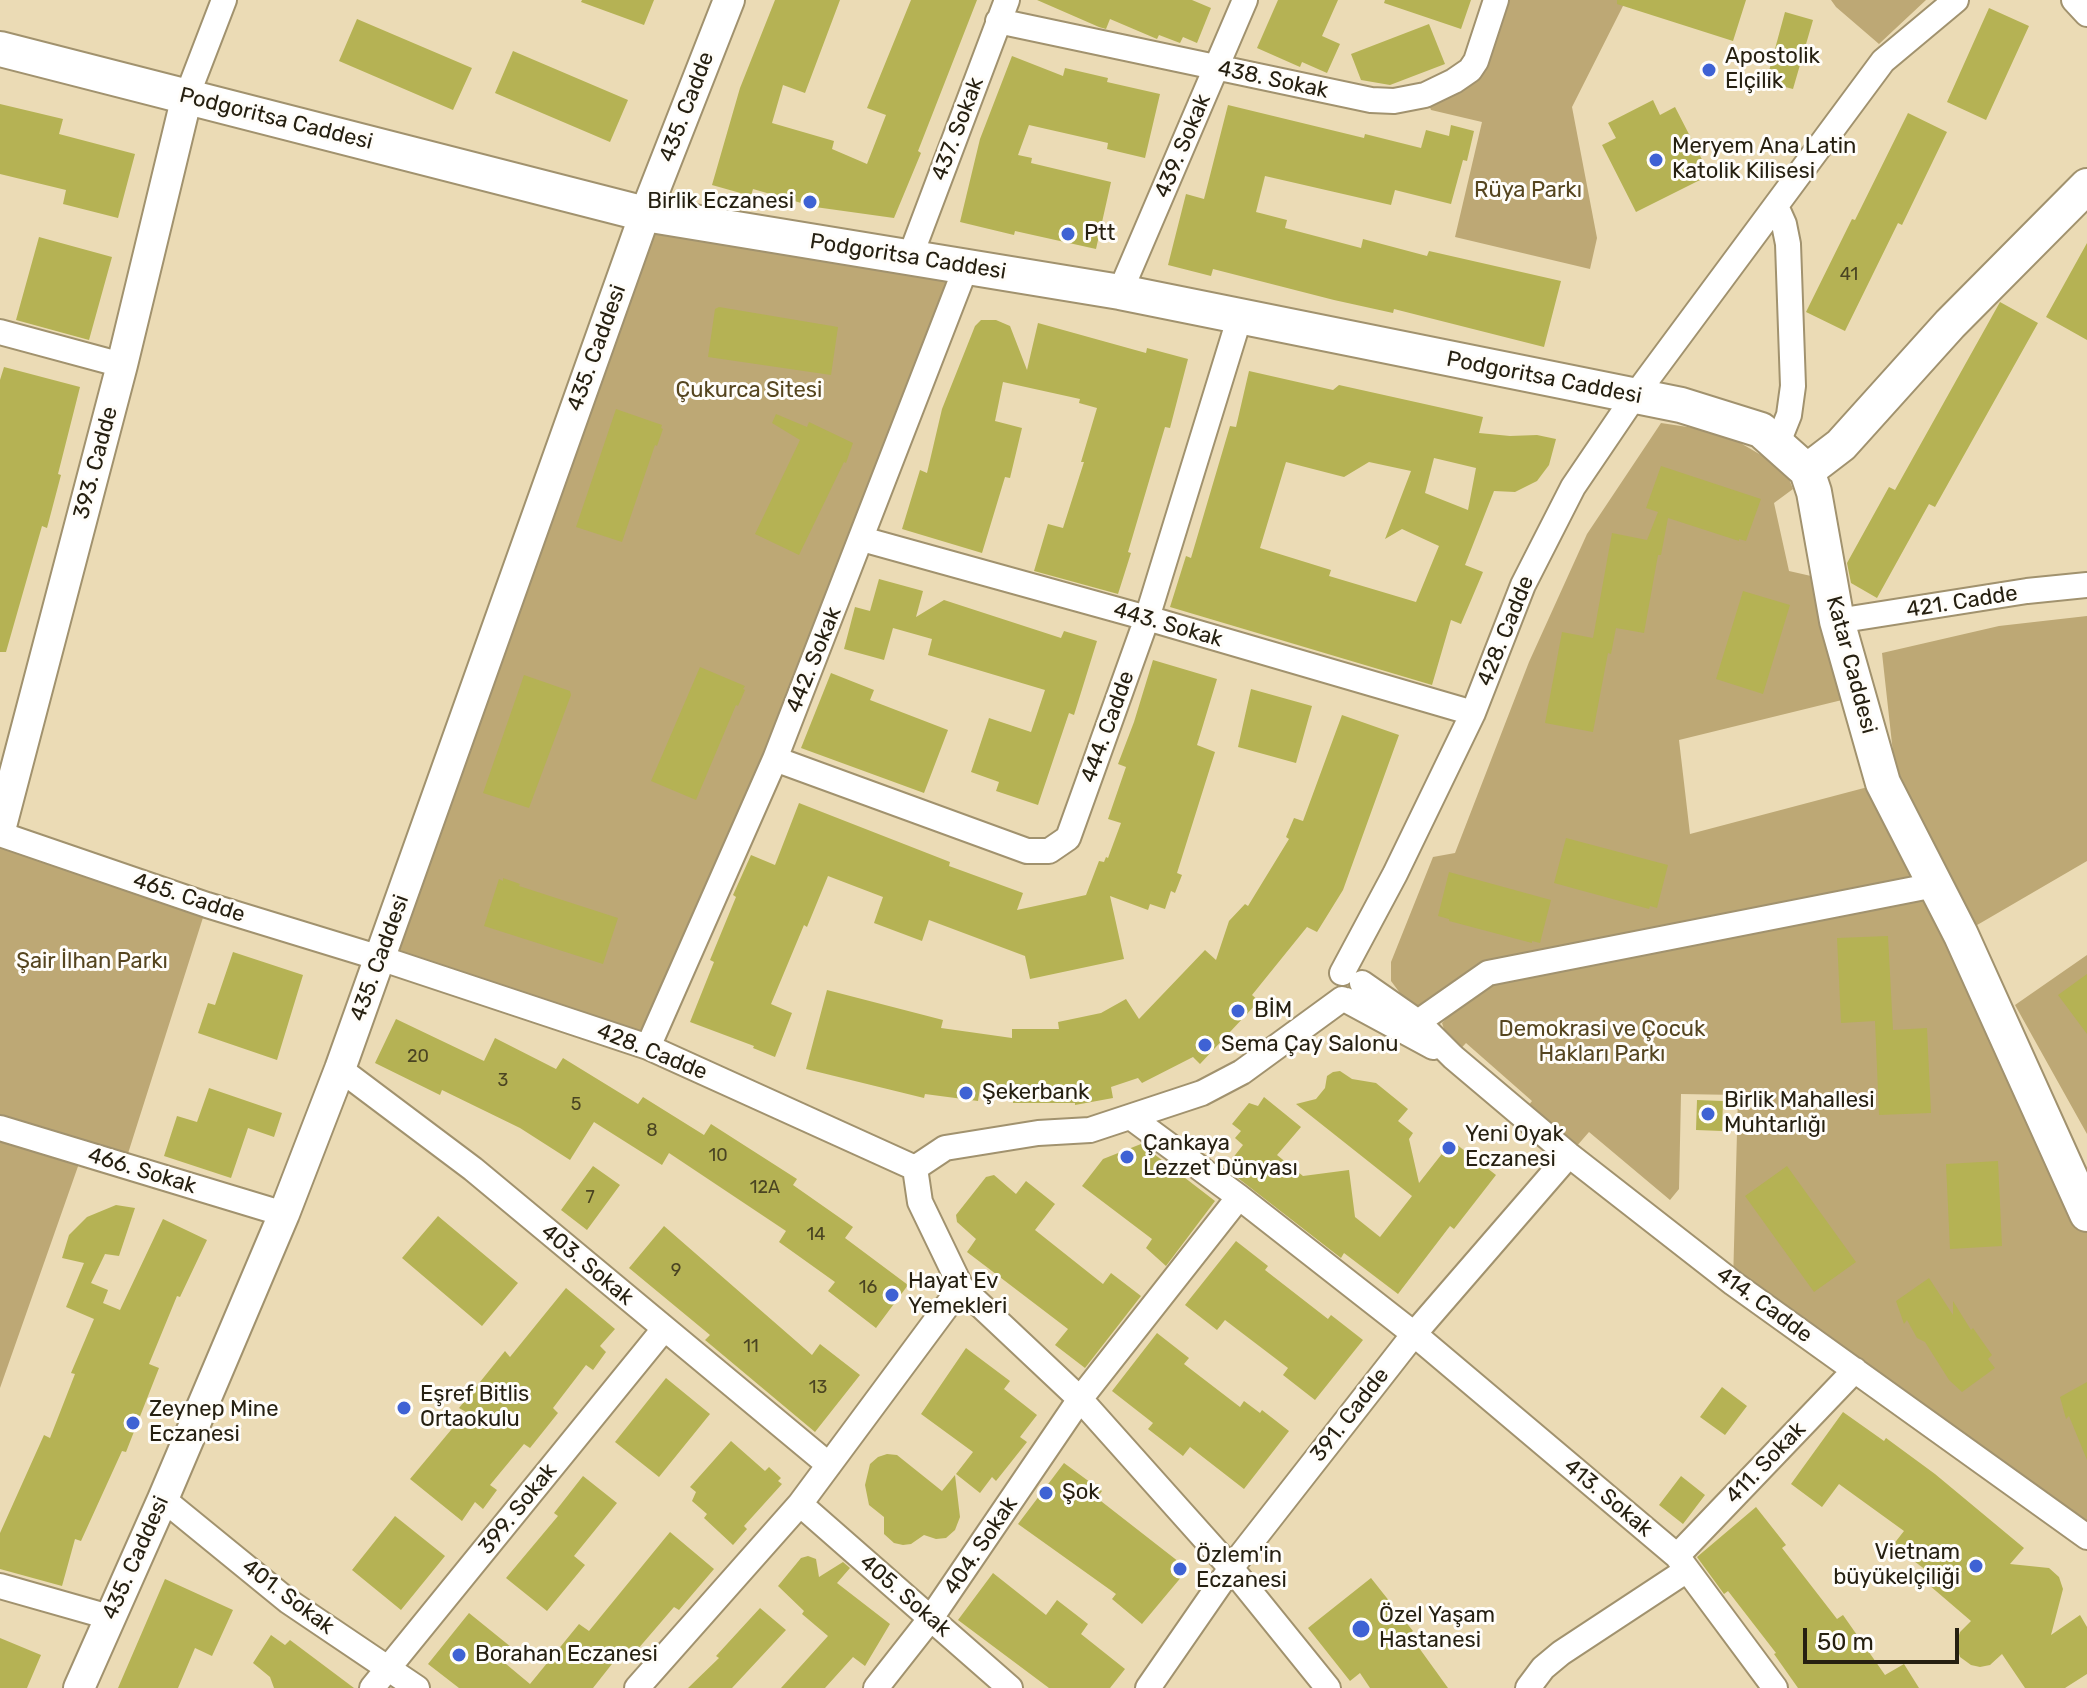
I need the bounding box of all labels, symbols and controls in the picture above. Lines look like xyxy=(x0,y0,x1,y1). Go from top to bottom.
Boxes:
place label: Apostolik Elçilik xyxy=(1725,44,1820,96)
street label: 435. Cadde xyxy=(654,48,720,166)
street label: 438. Sokak xyxy=(1215,55,1331,105)
marker: Apostolik Elçilik xyxy=(1700,61,1718,79)
street label: 437. Sokak xyxy=(926,74,990,184)
street label: Podgoritsa Caddesi xyxy=(177,82,375,156)
street label: 439. Sokak xyxy=(1149,90,1217,202)
place label: Meryem Ana Latin Katolik Kilisesi xyxy=(1672,134,1856,186)
marker: Meryem Ana Latin Katolik Kilisesi xyxy=(1647,151,1665,169)
park label: Rüya Parkı xyxy=(1474,178,1582,204)
place label: Birlik Eczanesi xyxy=(647,189,794,215)
marker: Birlik Eczanesi xyxy=(801,193,819,211)
place label: Ptt xyxy=(1084,221,1115,247)
marker: Ptt xyxy=(1059,225,1077,243)
street label: Podgoritsa Caddesi xyxy=(808,228,1008,286)
house number: 41 xyxy=(1840,264,1858,286)
street label: 435. Caddesi xyxy=(562,281,632,415)
street label: Podgoritsa Caddesi xyxy=(1444,346,1644,410)
park label: Çukurca Sitesi xyxy=(676,378,822,404)
street label: 393. Cadde xyxy=(68,404,124,522)
street label: 428. Cadde xyxy=(1472,572,1540,690)
street label: 421. Cadde xyxy=(1905,580,2019,624)
street label: Katar Caddesi xyxy=(1820,593,1882,737)
street label: 443. Sokak xyxy=(1110,597,1226,653)
street label: 442. Sokak xyxy=(781,603,847,717)
street label: 444. Cadde xyxy=(1076,668,1140,786)
street label: 465. Cadde xyxy=(130,868,248,928)
street label: 435. Caddesi xyxy=(345,891,415,1025)
park label: Şair İlhan Parkı xyxy=(16,949,168,975)
place label: BİM xyxy=(1254,998,1292,1024)
marker: BİM xyxy=(1229,1002,1247,1020)
park label: Demokrasi ve Çocuk Hakları Parkı xyxy=(1499,1017,1705,1068)
street label: 428. Cadde xyxy=(593,1018,711,1086)
place label: Sema Çay Salonu xyxy=(1221,1032,1399,1058)
marker: Sema Çay Salonu xyxy=(1196,1036,1214,1054)
house number: 20 xyxy=(407,1046,429,1068)
house number: 3 xyxy=(498,1070,508,1092)
place label: Şekerbank xyxy=(982,1080,1089,1106)
marker: Şekerbank xyxy=(957,1084,975,1102)
place label: Birlik Mahallesi Muhtarlığı xyxy=(1724,1088,1875,1140)
house number: 5 xyxy=(571,1094,581,1116)
marker: Birlik Mahallesi Muhtarlığı xyxy=(1699,1105,1717,1123)
house number: 8 xyxy=(646,1120,658,1142)
place label: Yeni Oyak Eczanesi xyxy=(1465,1122,1564,1174)
place label: Çankaya Lezzet Dünyası xyxy=(1143,1131,1298,1182)
marker: Yeni Oyak Eczanesi xyxy=(1440,1139,1458,1157)
street label: 466. Sokak xyxy=(85,1142,199,1200)
house number: 10 xyxy=(708,1145,728,1167)
marker: Çankaya Lezzet Dünyası xyxy=(1118,1148,1136,1166)
house number: 12A xyxy=(750,1177,780,1199)
house number: 7 xyxy=(585,1187,595,1209)
street label: 403. Sokak xyxy=(535,1219,639,1311)
house number: 14 xyxy=(807,1224,825,1246)
house number: 9 xyxy=(671,1260,681,1282)
street label: 414. Cadde xyxy=(1711,1261,1817,1349)
place label: Hayat Ev Yemekleri xyxy=(908,1269,1007,1320)
house number: 16 xyxy=(859,1277,877,1299)
marker: Hayat Ev Yemekleri xyxy=(883,1286,901,1304)
house number: 11 xyxy=(743,1336,759,1358)
street label: 391. Cadde xyxy=(1305,1363,1395,1467)
house number: 13 xyxy=(809,1377,827,1399)
place label: Eşref Bitlis Ortaokulu xyxy=(420,1382,529,1434)
place label: Zeynep Mine Eczanesi xyxy=(149,1397,278,1448)
marker: Eşref Bitlis Ortaokulu xyxy=(395,1399,413,1417)
marker: Zeynep Mine Eczanesi xyxy=(124,1414,142,1432)
street label: 411. Sokak xyxy=(1720,1416,1812,1510)
street label: 413. Sokak xyxy=(1558,1453,1658,1543)
street label: 399. Sokak xyxy=(473,1458,563,1560)
place label: Şok xyxy=(1062,1480,1100,1506)
marker: Şok xyxy=(1037,1484,1055,1502)
street label: 435. Caddesi xyxy=(97,1492,175,1624)
street label: 404. Sokak xyxy=(939,1492,1023,1600)
place label: Vietnam büyükelçiliği xyxy=(1833,1540,1960,1592)
place label: Özlem'in Eczanesi xyxy=(1196,1543,1287,1594)
street label: 405. Sokak xyxy=(854,1549,956,1643)
street label: 401. Sokak xyxy=(237,1554,339,1640)
marker: Vietnam büyükelçiliği xyxy=(1967,1557,1985,1575)
marker: Özlem'in Eczanesi xyxy=(1171,1560,1189,1578)
place label: Özel Yaşam Hastanesi xyxy=(1379,1603,1495,1654)
scale bar xyxy=(1807,1612,1963,1662)
marker: Özel Yaşam Hastanesi xyxy=(1350,1618,1372,1640)
text: 50 m xyxy=(1817,1628,1874,1656)
place label: Borahan Eczanesi xyxy=(475,1642,658,1668)
marker: Borahan Eczanesi xyxy=(450,1646,468,1664)

